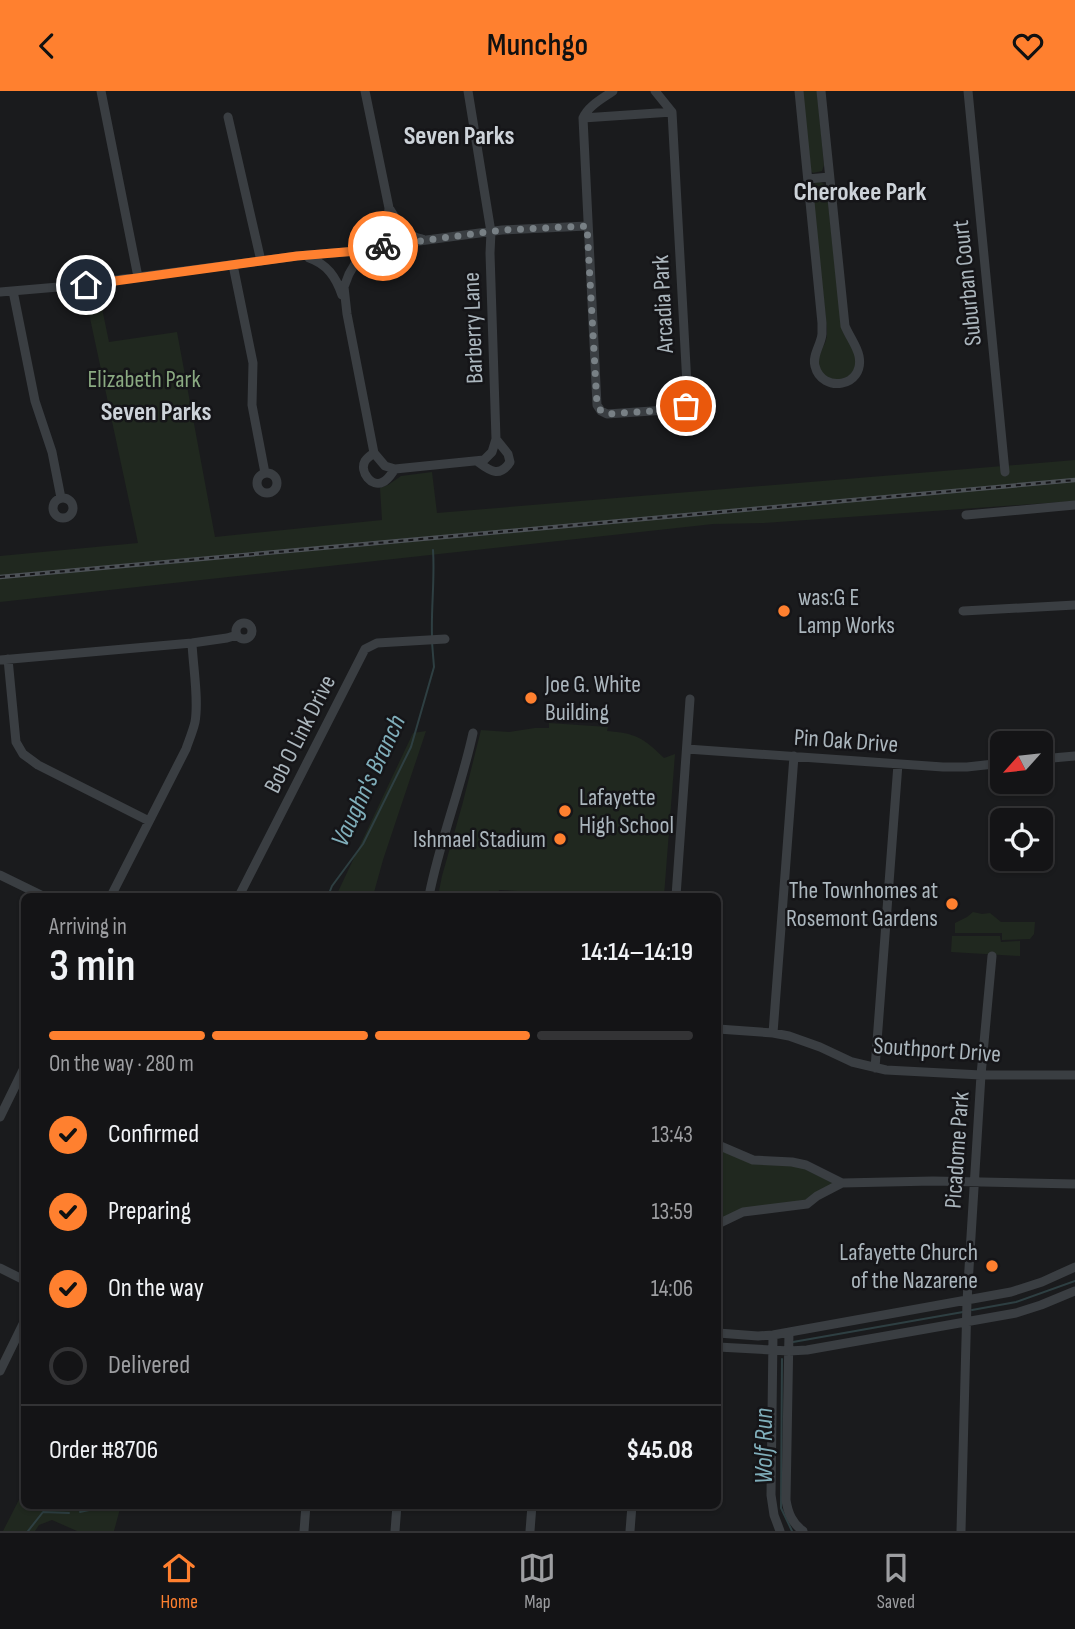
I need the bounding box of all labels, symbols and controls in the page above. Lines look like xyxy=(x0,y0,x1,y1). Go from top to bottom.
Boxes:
text: Munchgo xyxy=(487,26,588,65)
icon: back xyxy=(28,27,66,65)
icon: heart xyxy=(1009,27,1047,65)
district label: Seven Parks xyxy=(404,121,514,152)
district label: Cherokee Park xyxy=(794,177,927,208)
courier xyxy=(348,211,418,281)
street label: Suburban Court xyxy=(946,219,988,347)
icon: bike xyxy=(364,227,402,265)
street label: Arcadia Park xyxy=(646,254,680,355)
pin xyxy=(56,255,116,315)
icon: home xyxy=(67,266,105,304)
street label: Barberry Lane xyxy=(457,272,489,384)
park label: Elizabeth Park xyxy=(87,365,201,394)
pin xyxy=(656,376,716,436)
icon: bag xyxy=(667,387,705,425)
district label: Seven Parks xyxy=(101,397,211,428)
place label: was:G E Lamp Works xyxy=(798,583,895,640)
marker: was:G E Lamp Works xyxy=(776,603,792,619)
street label: Bob O Link Drive xyxy=(258,670,342,798)
place label: Joe G. White Building xyxy=(544,670,641,727)
marker: Joe G. White Building xyxy=(523,690,539,706)
water label: Vaughn's Branch xyxy=(325,710,413,852)
street label: Pin Oak Drive xyxy=(793,723,899,759)
north arrow xyxy=(990,731,1054,795)
map controls xyxy=(990,731,1053,871)
place label: Lafayette High School xyxy=(579,783,674,840)
marker: Lafayette High School xyxy=(557,803,573,819)
button: locate xyxy=(990,808,1053,871)
place label: Ishmael Stadium xyxy=(413,825,546,854)
marker: Ishmael Stadium xyxy=(552,831,568,847)
place label: The Townhomes at Rosemont Gardens xyxy=(786,876,938,933)
marker: The Townhomes at Rosemont Gardens xyxy=(944,896,960,912)
text: Arriving in xyxy=(49,913,127,941)
text: 14:14–14:19 xyxy=(581,937,693,968)
text: 3 min xyxy=(49,939,136,994)
street label: Southport Drive xyxy=(872,1031,1002,1069)
text: On the way · 280 m xyxy=(49,1050,194,1078)
street label: Picadome Park xyxy=(938,1091,976,1209)
icon: check xyxy=(49,1116,87,1154)
text: Confirmed xyxy=(108,1119,199,1150)
text: 13:43 xyxy=(652,1121,693,1149)
icon: check xyxy=(49,1193,87,1231)
text: Preparing xyxy=(108,1196,191,1227)
text: 13:59 xyxy=(652,1198,693,1226)
place label: Lafayette Church of the Nazarene xyxy=(839,1238,978,1295)
marker: Lafayette Church of the Nazarene xyxy=(984,1258,1000,1274)
icon: check xyxy=(49,1270,87,1308)
text: On the way xyxy=(108,1273,204,1304)
text: 14:06 xyxy=(651,1275,693,1303)
text: Delivered xyxy=(108,1350,190,1381)
water label: Wolf Run xyxy=(749,1408,780,1484)
text: Order #8706 xyxy=(49,1435,158,1466)
text: $45.08 xyxy=(626,1435,693,1466)
tab: Home xyxy=(160,1549,198,1614)
tab: Map xyxy=(518,1549,556,1614)
tab: Saved xyxy=(877,1549,915,1614)

